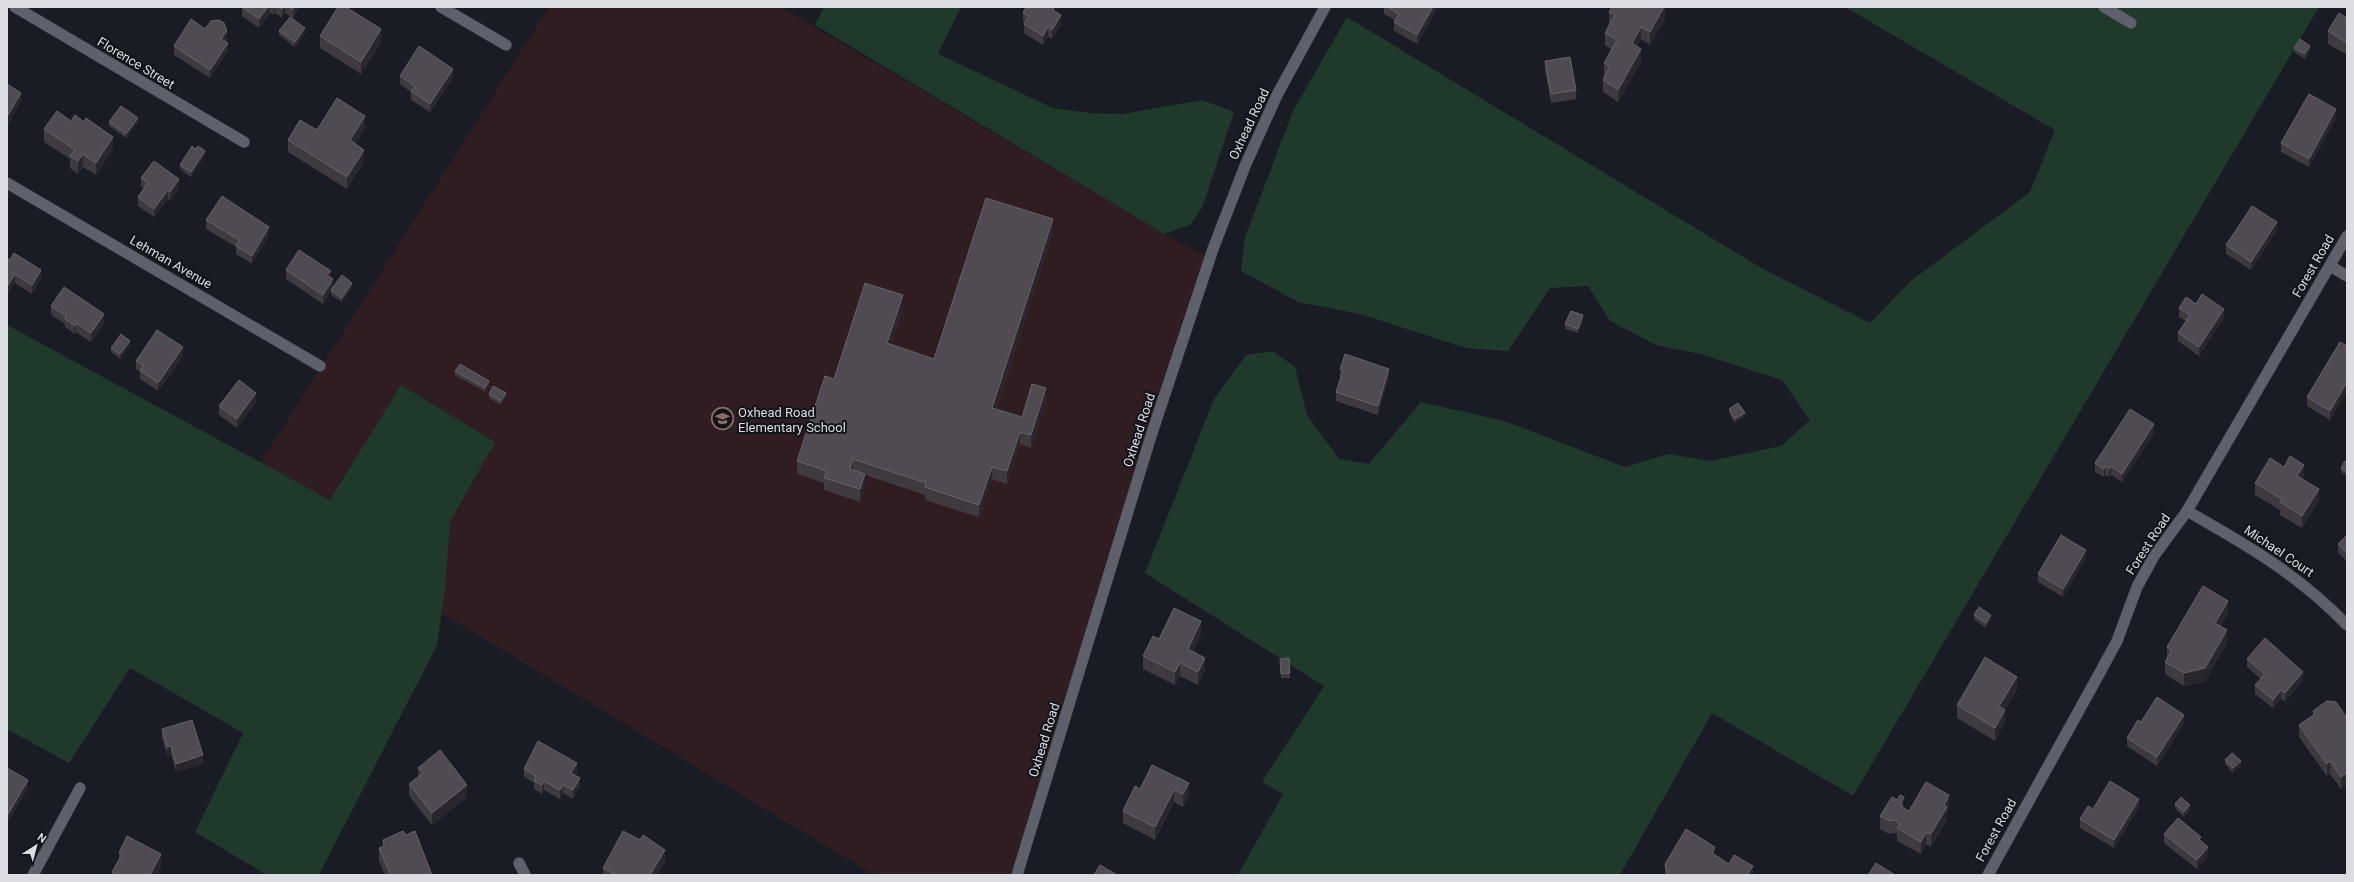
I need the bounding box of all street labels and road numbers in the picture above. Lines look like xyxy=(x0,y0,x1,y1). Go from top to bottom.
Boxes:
street label: Florence Street xyxy=(95,34,177,92)
street label: Oxhead Road xyxy=(1226,86,1272,162)
street label: Lehman Avenue xyxy=(127,232,215,292)
street label: Forest Road xyxy=(2289,232,2337,300)
street label: Oxhead Road xyxy=(1120,391,1158,469)
street label: Forest Road xyxy=(2123,511,2173,577)
street label: Michael Court xyxy=(2241,522,2317,580)
street label: Oxhead Road xyxy=(1026,701,1062,779)
street label: Forest Road xyxy=(1973,796,2019,864)

